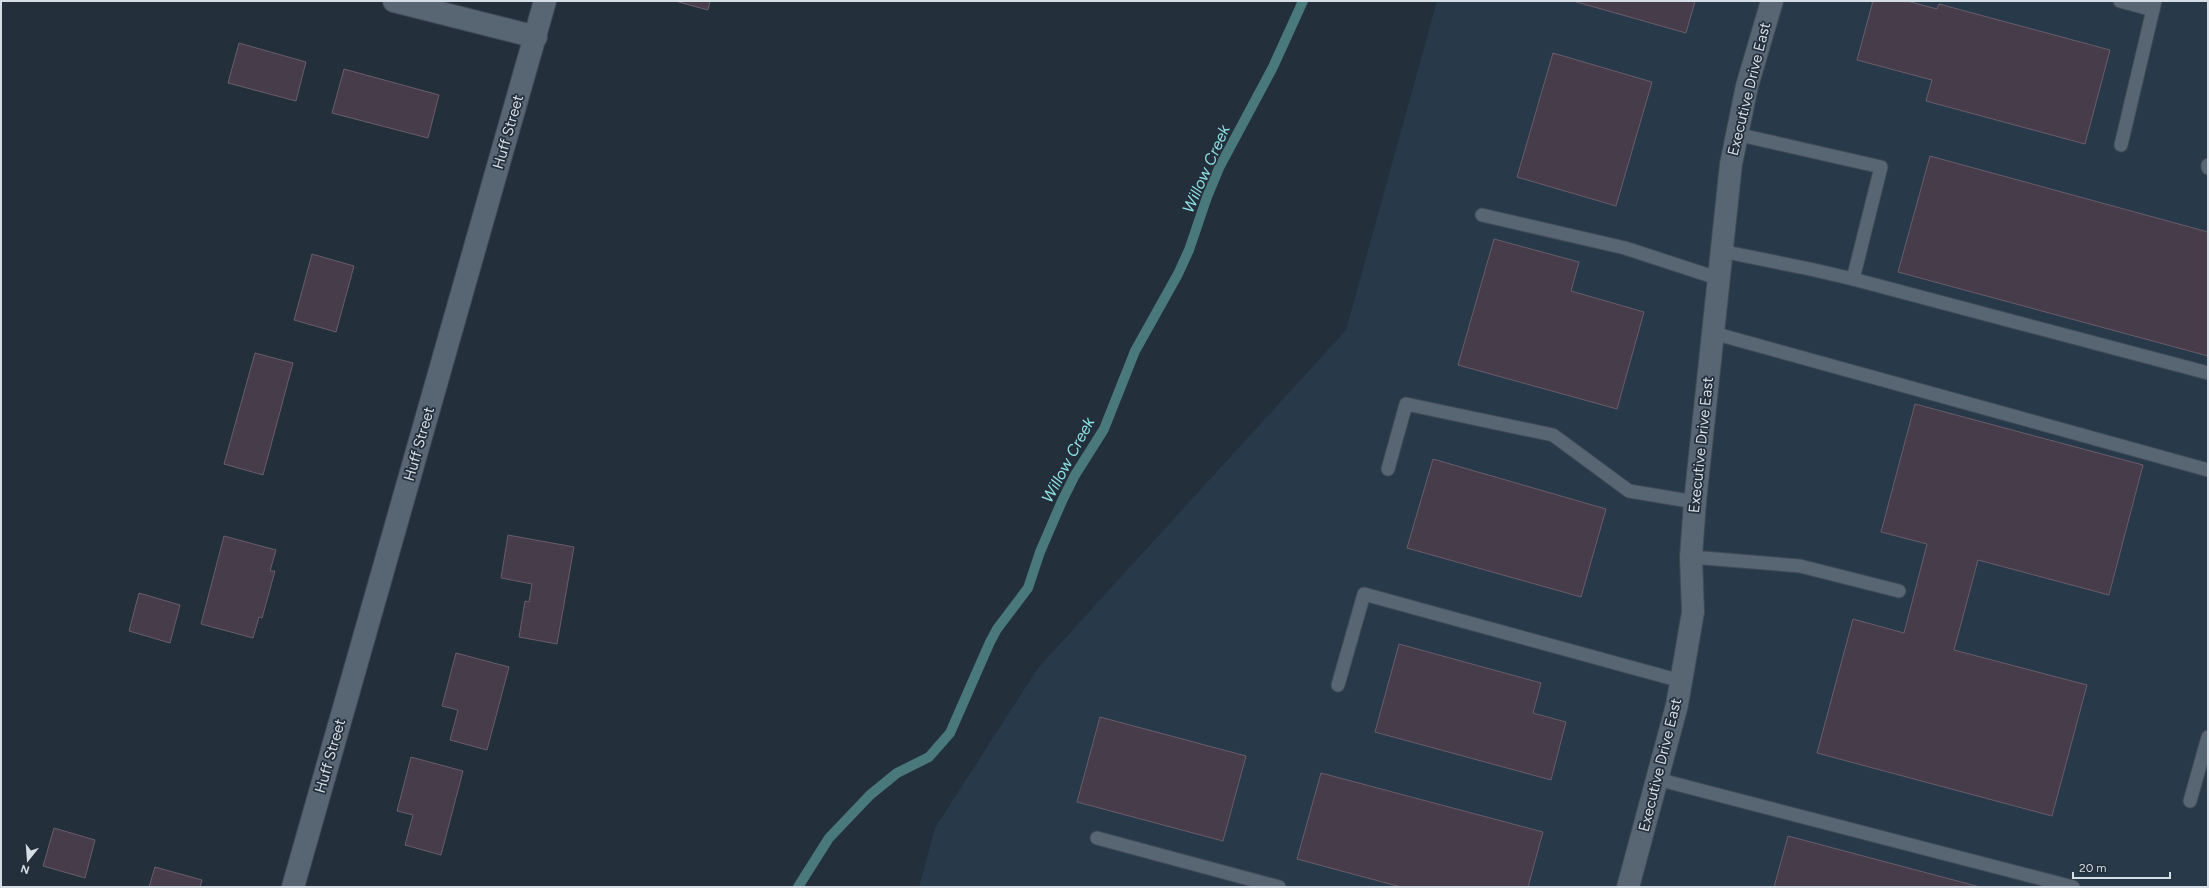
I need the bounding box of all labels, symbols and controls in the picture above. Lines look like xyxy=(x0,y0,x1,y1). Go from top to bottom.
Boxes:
street label: Executive Drive East xyxy=(1724,20,1774,158)
street label: Huff Street xyxy=(489,92,527,171)
water label: Willow Creek xyxy=(1178,121,1234,216)
street label: Executive Drive East xyxy=(1685,376,1717,514)
street label: Huff Street xyxy=(400,404,438,483)
water label: Willow Creek xyxy=(1038,413,1099,506)
street label: Executive Drive East xyxy=(1635,696,1685,834)
street label: Huff Street xyxy=(311,716,349,795)
north arrow xyxy=(8,840,48,880)
scale bar xyxy=(2073,854,2170,880)
text: 20 m xyxy=(2079,861,2107,875)
text: N xyxy=(19,862,31,877)

